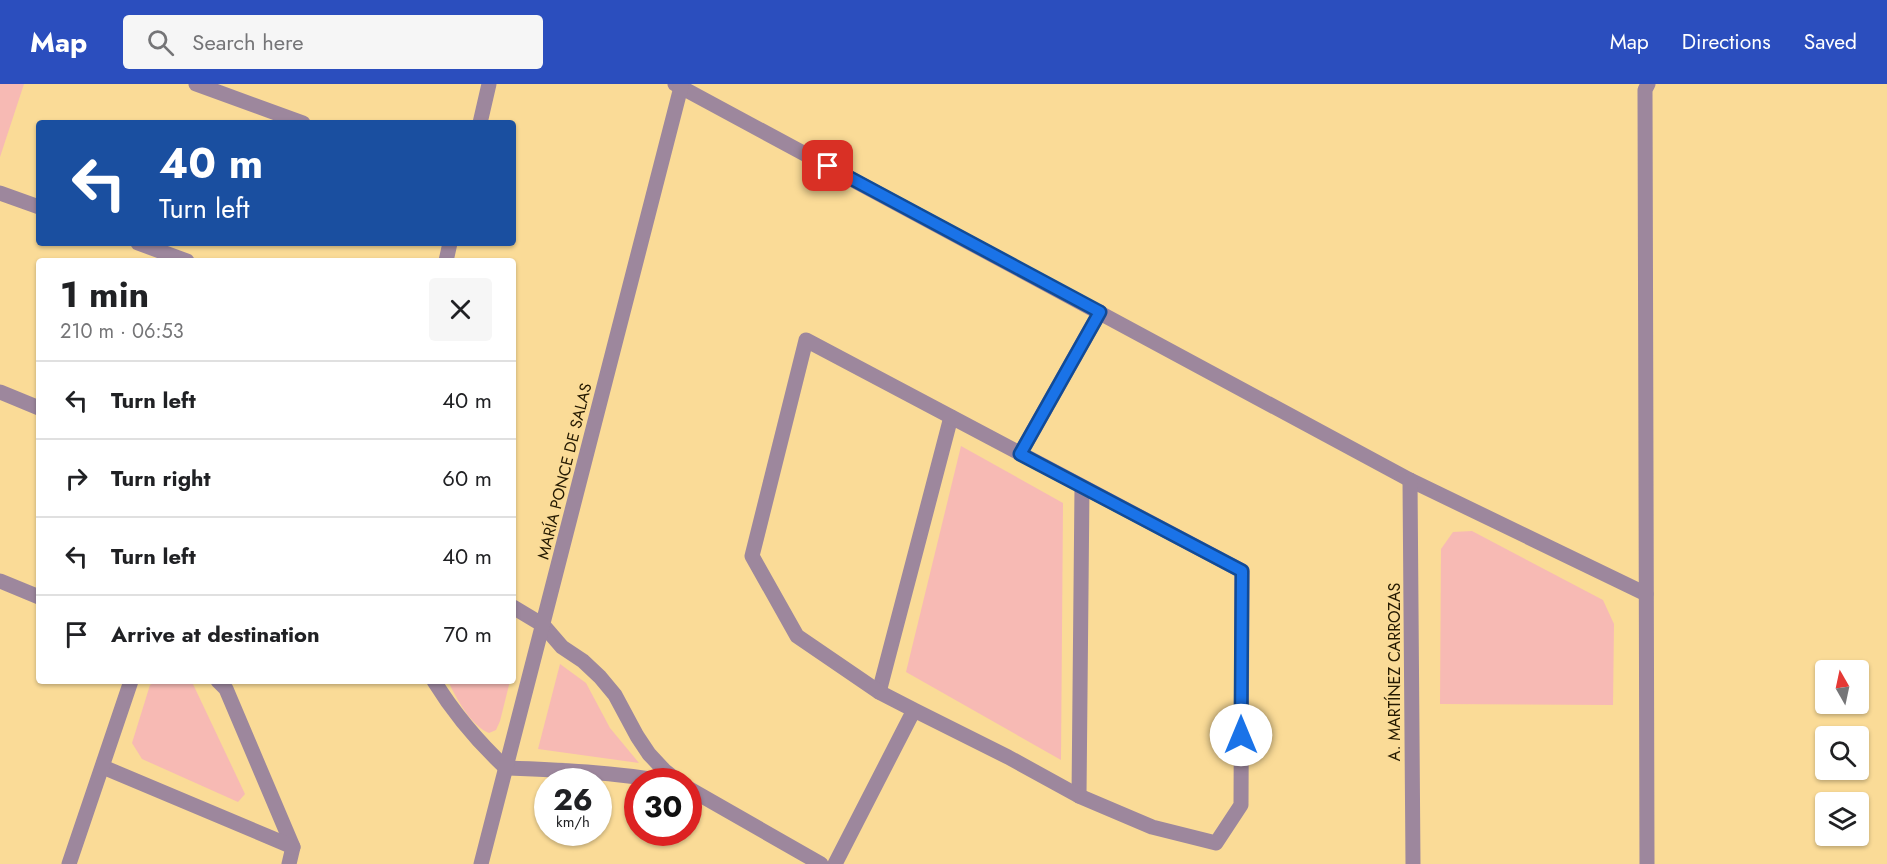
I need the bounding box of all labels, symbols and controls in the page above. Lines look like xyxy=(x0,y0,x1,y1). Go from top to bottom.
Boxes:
search box xyxy=(123,15,543,69)
text: Map xyxy=(30,22,87,63)
icon: search xyxy=(144,26,177,59)
text: Search here xyxy=(192,26,304,58)
text: Map xyxy=(1610,27,1649,57)
text: Directions xyxy=(1682,27,1771,57)
text: Saved xyxy=(1804,27,1857,57)
text: 40 m xyxy=(159,133,263,194)
pin xyxy=(802,140,853,191)
icon: left xyxy=(60,144,138,222)
icon: arrive xyxy=(811,149,844,182)
text: Turn left xyxy=(159,189,249,228)
text: 1 min xyxy=(60,268,149,320)
button: close xyxy=(429,278,492,341)
text: 210 m · 06:53 xyxy=(60,317,184,346)
street label: MARÍA PONCE DE SALAS xyxy=(531,380,598,562)
icon: left xyxy=(60,384,93,417)
text: Turn left xyxy=(111,384,196,416)
text: 40 m xyxy=(442,384,492,416)
icon: right xyxy=(60,462,93,495)
text: Turn right xyxy=(111,462,211,494)
text: 60 m xyxy=(442,462,492,494)
icon: left xyxy=(60,540,93,573)
text: Turn left xyxy=(111,540,196,572)
text: 40 m xyxy=(442,540,492,572)
street label: A. MARTÍNEZ CARROZAS xyxy=(1383,582,1406,761)
icon: arrive xyxy=(60,618,93,651)
text: Arrive at destination xyxy=(111,618,320,650)
text: 70 m xyxy=(443,618,492,650)
north arrow xyxy=(1815,660,1869,714)
map controls xyxy=(1815,660,1869,846)
position arrow xyxy=(1209,703,1273,767)
button: search xyxy=(1815,726,1869,780)
speed limit sign: 30 xyxy=(624,768,702,846)
text: 26 xyxy=(553,778,593,821)
button: layers xyxy=(1815,792,1869,846)
text: km/h xyxy=(556,811,590,833)

